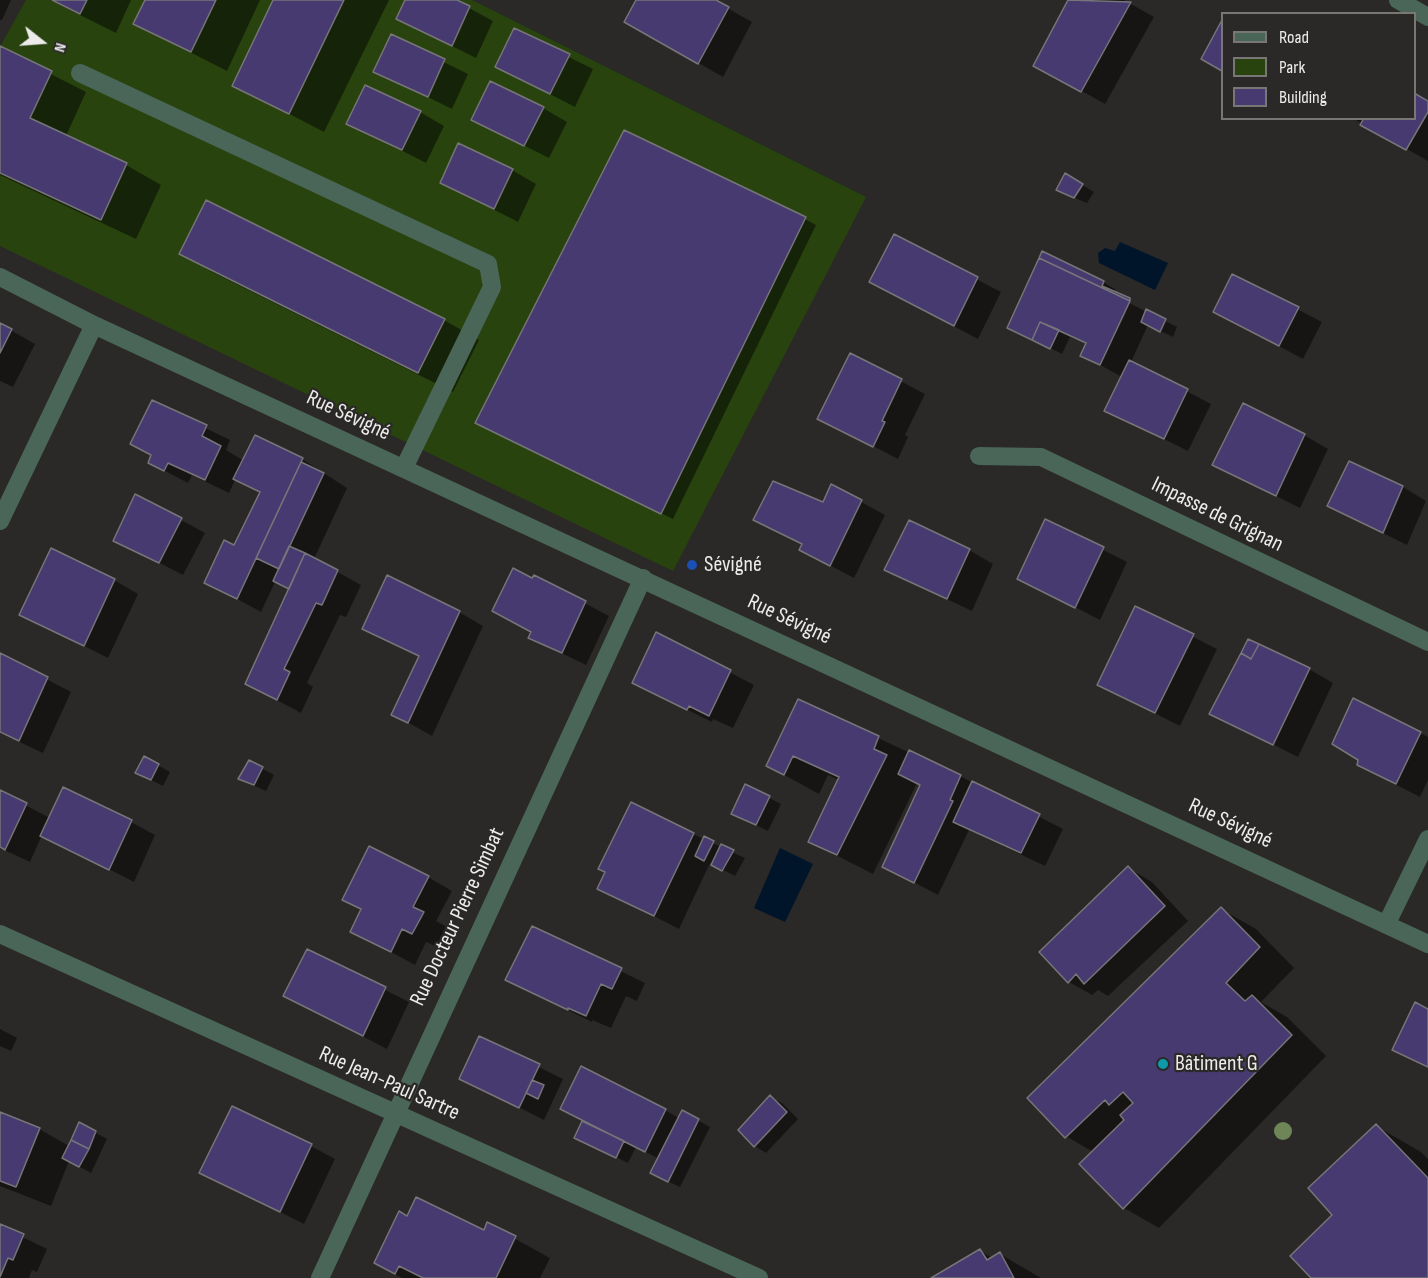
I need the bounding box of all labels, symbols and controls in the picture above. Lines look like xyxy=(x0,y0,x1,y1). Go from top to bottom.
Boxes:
north arrow xyxy=(12,12,72,72)
legend xyxy=(1221,12,1416,120)
text: Road xyxy=(1279,27,1309,48)
text: N xyxy=(49,41,70,54)
text: Park xyxy=(1279,57,1305,78)
text: Building xyxy=(1279,87,1327,108)
street label: Rue Sévigné xyxy=(302,385,394,447)
street label: Impasse de Grignan xyxy=(1147,472,1287,558)
place label: Sévigné xyxy=(704,552,762,578)
marker: Sévigné xyxy=(685,558,699,572)
street label: Rue Sévigné xyxy=(743,589,835,651)
street label: Rue Sévigné xyxy=(1184,793,1276,855)
street label: Rue Docteur Pierre Simbat xyxy=(405,824,511,1010)
street label: Rue Jean-Paul Sartre xyxy=(315,1041,463,1127)
place label: Bâtiment G xyxy=(1175,1051,1258,1077)
marker: Bâtiment G xyxy=(1156,1057,1170,1071)

